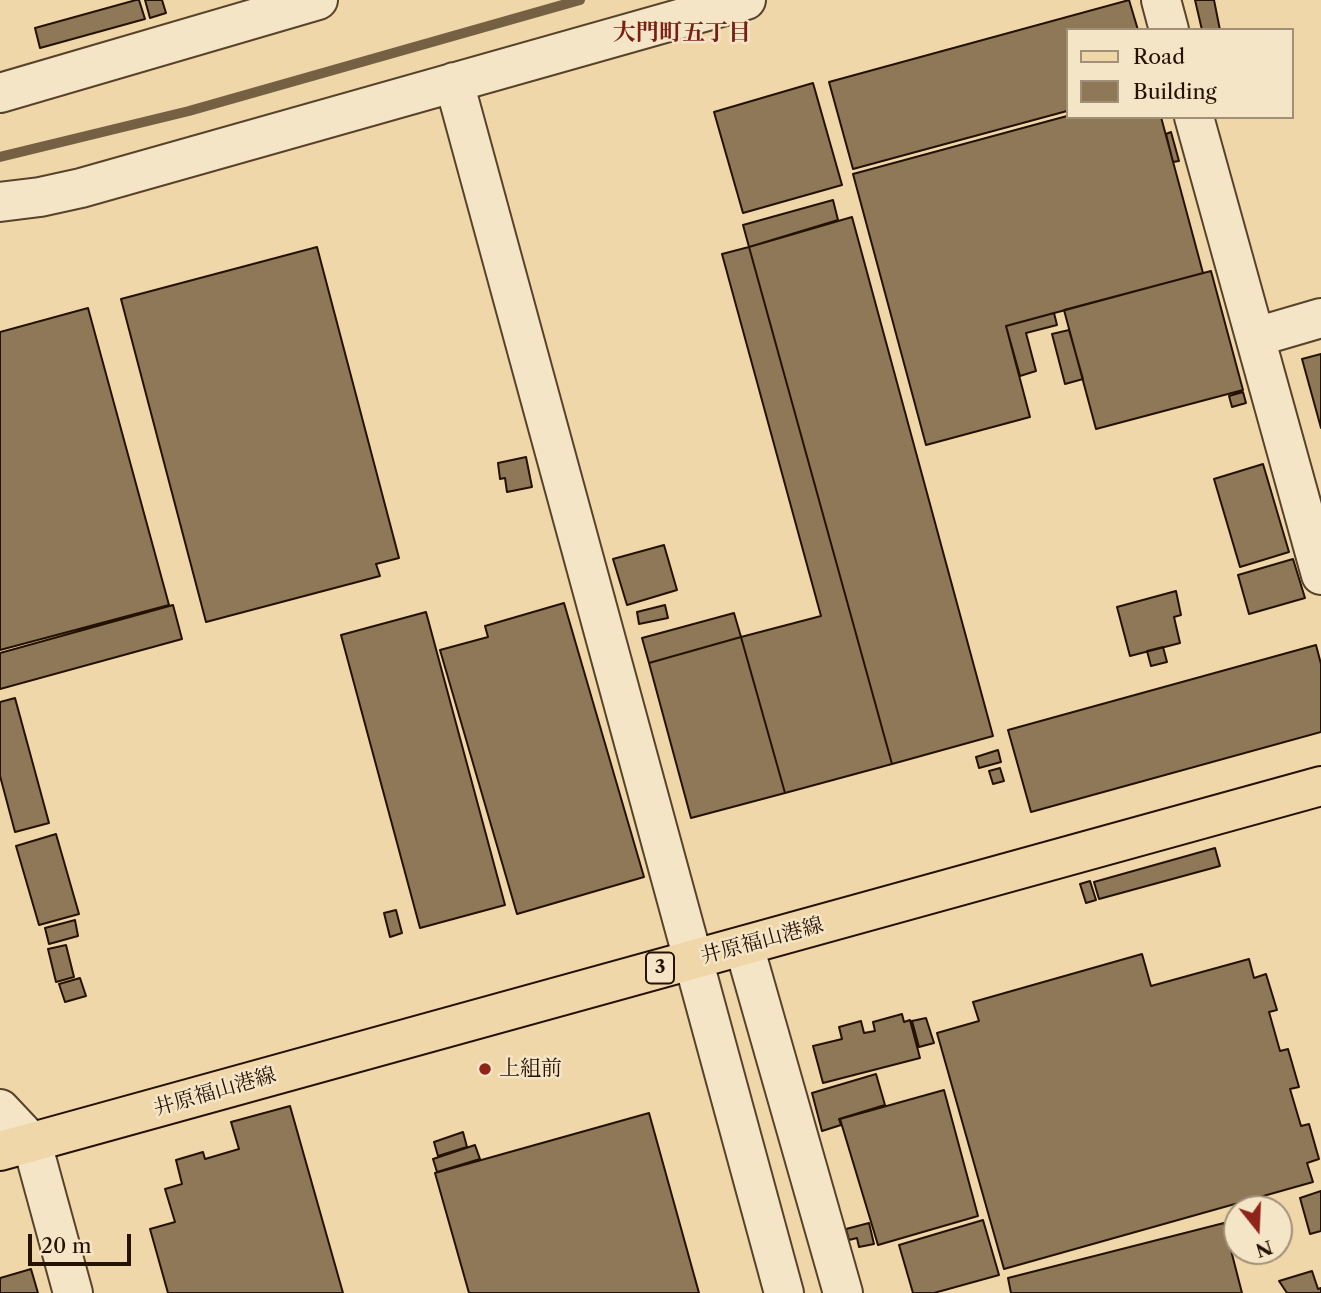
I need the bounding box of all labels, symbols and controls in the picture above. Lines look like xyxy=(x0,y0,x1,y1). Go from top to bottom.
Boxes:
district label: 大門町五丁目 xyxy=(613,19,751,47)
legend xyxy=(1066,28,1293,119)
text: Road xyxy=(1133,44,1185,69)
text: Building xyxy=(1133,79,1217,104)
street label: 井原福山港線 xyxy=(698,913,826,969)
road number: 3 xyxy=(646,952,674,984)
place label: 上組前 xyxy=(499,1056,562,1082)
marker: 上組前 xyxy=(477,1061,493,1077)
street label: 井原福山港線 xyxy=(151,1063,279,1121)
north arrow xyxy=(1223,1195,1293,1265)
scale bar xyxy=(32,1220,135,1264)
text: 20 m xyxy=(41,1233,92,1258)
text: N xyxy=(1253,1235,1275,1262)

